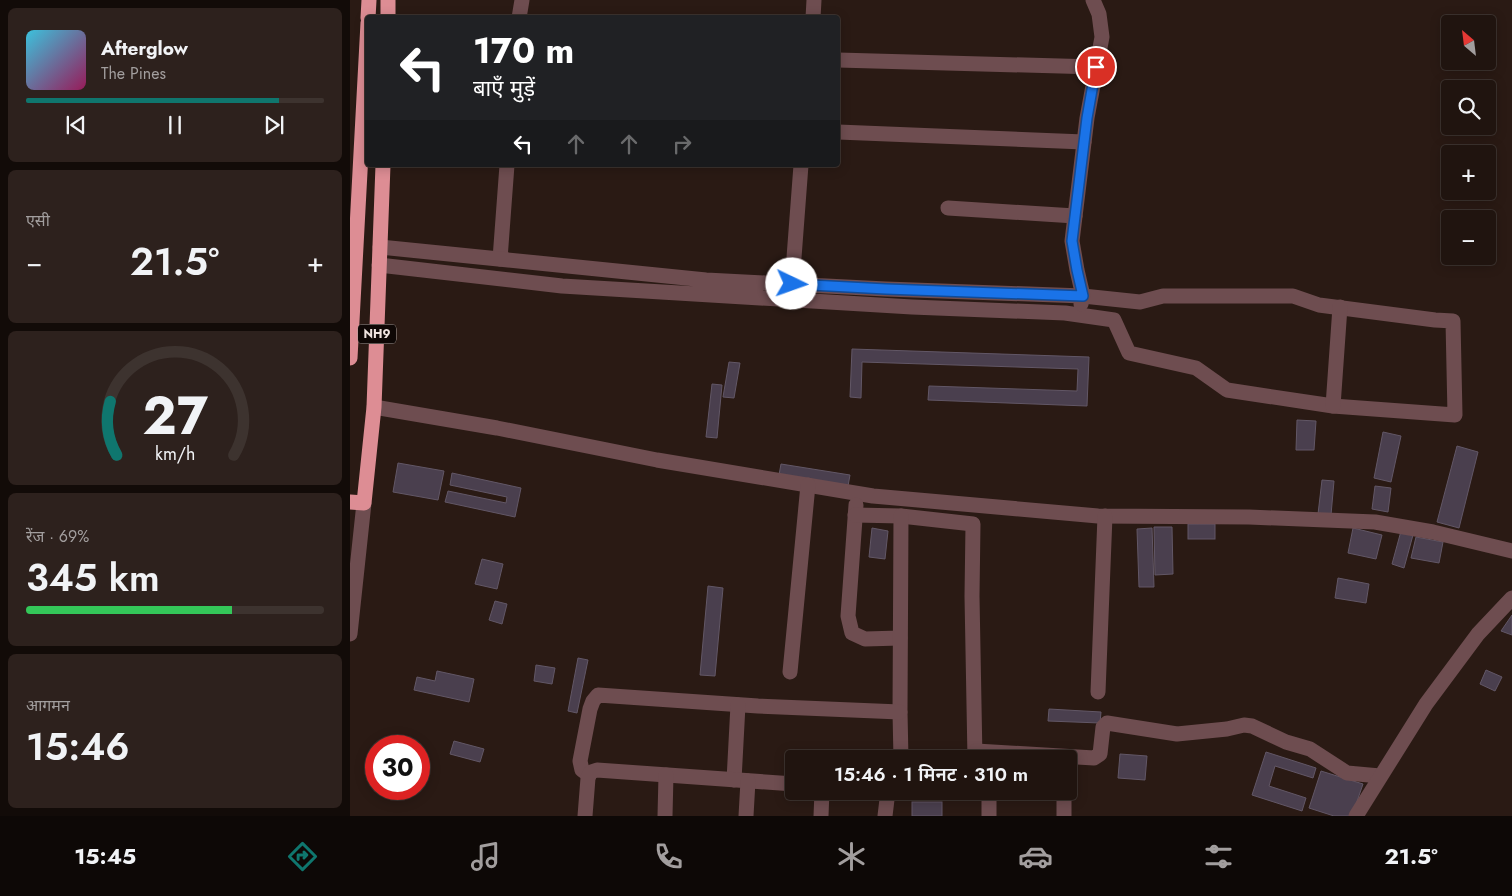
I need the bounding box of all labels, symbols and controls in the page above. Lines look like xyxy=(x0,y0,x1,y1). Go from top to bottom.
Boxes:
north arrow xyxy=(1441,15,1496,70)
map controls xyxy=(1441,15,1496,265)
text: 170 m xyxy=(473,26,574,76)
text: Afterglow xyxy=(101,35,188,62)
icon: left xyxy=(390,35,455,100)
pin xyxy=(1075,46,1117,88)
icon: arrive xyxy=(1082,53,1110,81)
text: The Pines xyxy=(101,62,166,85)
text: बाएँ मुड़ें xyxy=(473,72,535,104)
button: search xyxy=(1441,80,1496,135)
icon: previous xyxy=(62,111,90,139)
icon: pause xyxy=(161,111,189,139)
icon: next xyxy=(260,111,288,139)
icon: left xyxy=(509,130,537,158)
icon: ahead xyxy=(562,130,590,158)
icon: ahead xyxy=(615,130,643,158)
icon: right xyxy=(668,130,696,158)
button: + xyxy=(1441,145,1496,200)
text: एसी xyxy=(26,209,50,232)
button: − xyxy=(1441,210,1496,265)
text: 21.5° xyxy=(130,234,219,289)
text: − xyxy=(26,242,43,283)
text: + xyxy=(307,242,324,283)
position arrow xyxy=(765,257,817,309)
road number: NH9 xyxy=(358,324,396,344)
text: 27 xyxy=(142,378,208,454)
text: km/h xyxy=(155,441,195,467)
text: रेंज · 69% xyxy=(26,525,89,548)
text: 345 km xyxy=(26,550,160,605)
text: आगमन xyxy=(26,694,70,717)
text: 15:46 xyxy=(26,719,130,774)
speed limit sign: 30 xyxy=(365,735,430,800)
text: 15:46 · 1 मिनट · 310 m xyxy=(834,761,1028,788)
icon: directions xyxy=(285,839,320,874)
icon: music xyxy=(468,839,503,874)
icon: phone xyxy=(651,839,686,874)
icon: climate xyxy=(834,839,869,874)
icon: car xyxy=(1018,839,1053,874)
icon: filters xyxy=(1201,839,1236,874)
text: 15:45 xyxy=(74,840,136,872)
text: 21.5° xyxy=(1384,840,1438,872)

